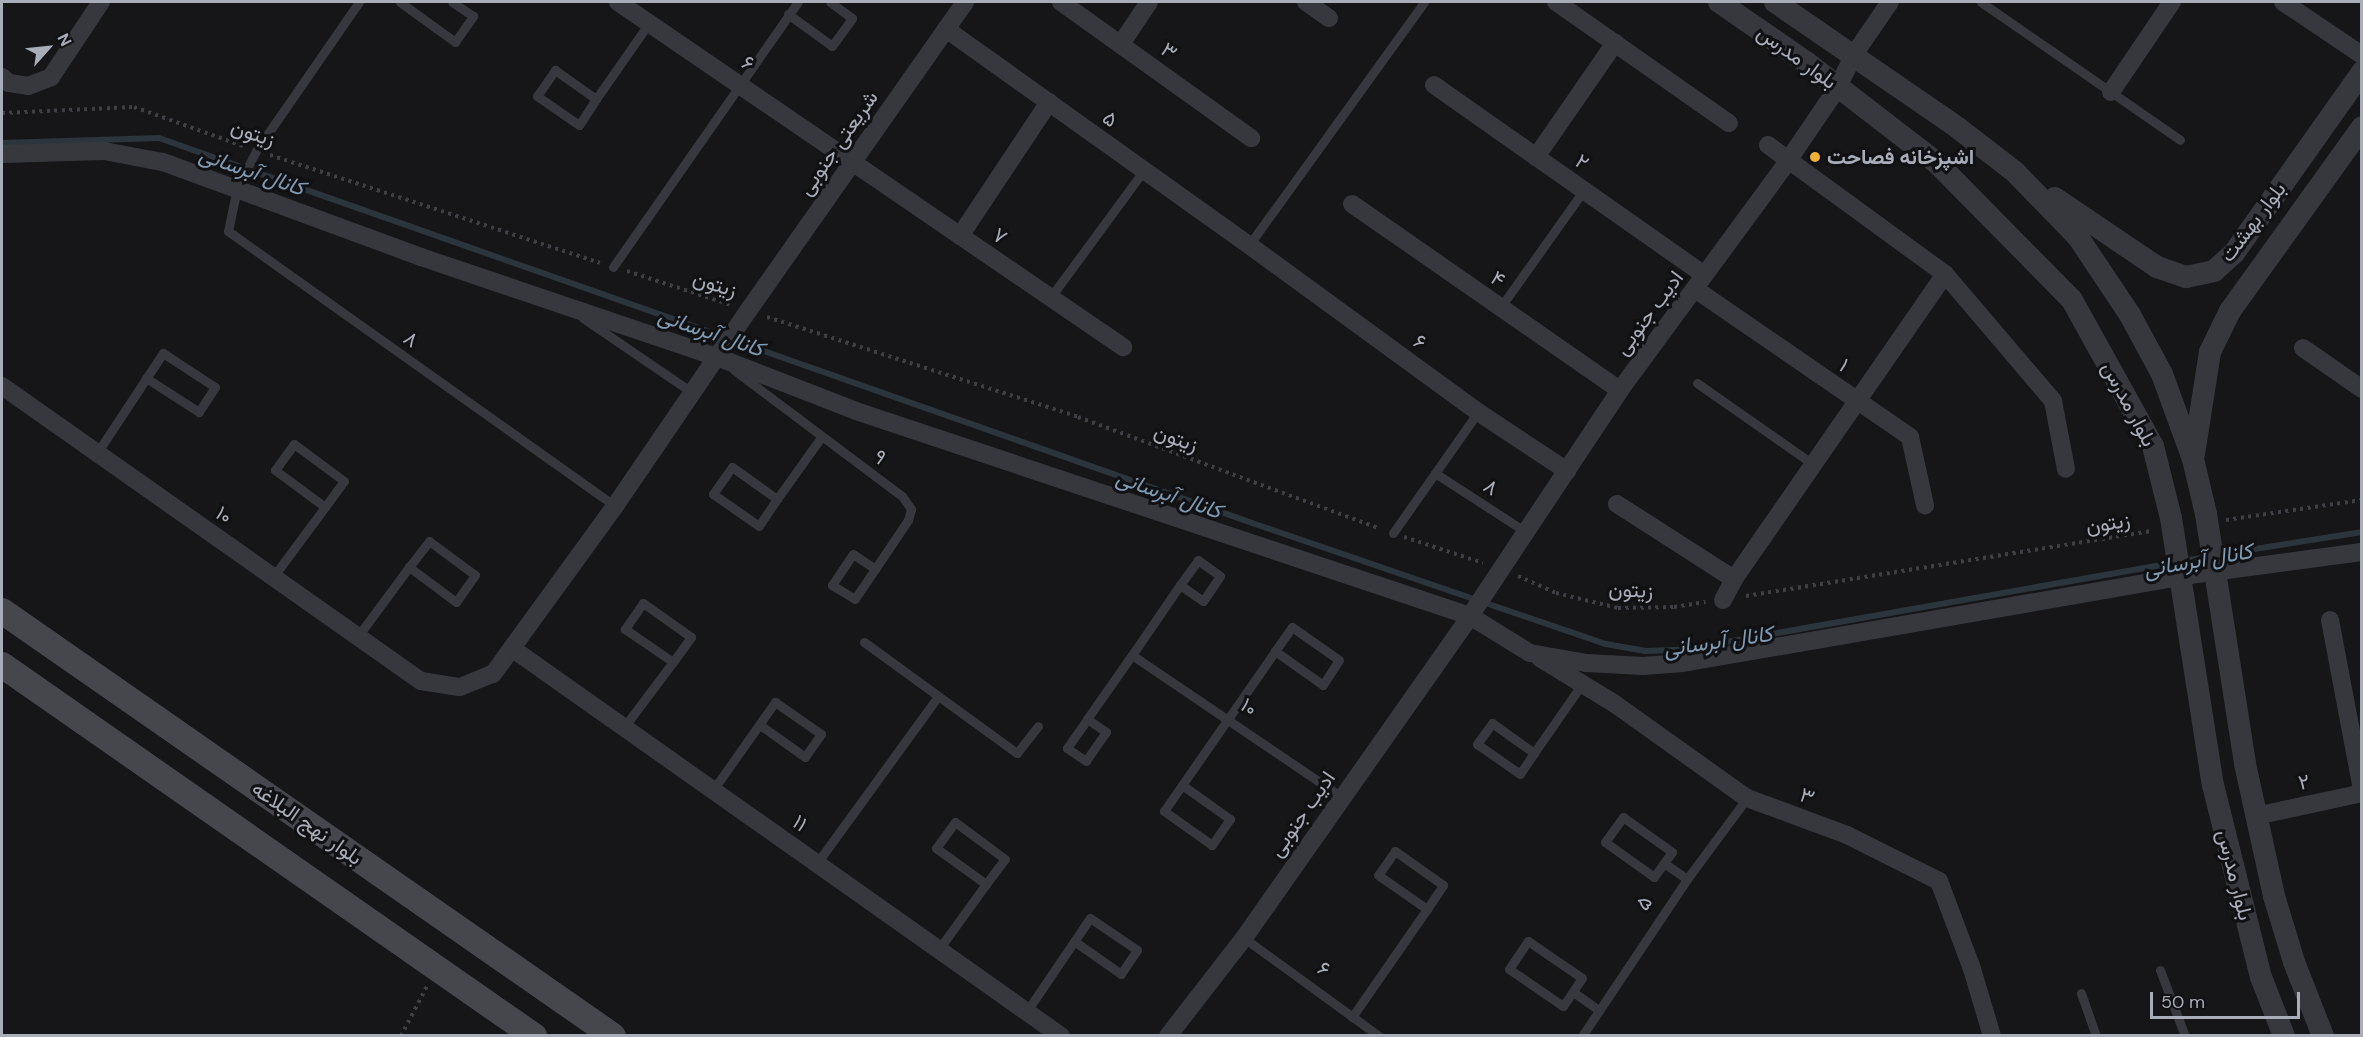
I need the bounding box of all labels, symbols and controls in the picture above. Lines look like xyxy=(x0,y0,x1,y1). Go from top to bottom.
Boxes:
north arrow xyxy=(18,18,78,78)
street label: بلوار مدرس xyxy=(1752,20,1842,94)
text: N xyxy=(52,30,76,50)
street label: ۳ xyxy=(1156,37,1182,65)
street label: ۶ xyxy=(737,50,759,76)
street label: شریعتی جنوبی xyxy=(793,86,883,200)
street label: ۵ xyxy=(1098,105,1122,133)
street label: زیتون xyxy=(228,114,278,152)
water label: کانال آبرسانی xyxy=(196,141,308,201)
place label: اشپزخانه فصاحت xyxy=(1827,144,1974,170)
street label: ۲ xyxy=(1570,149,1594,175)
marker: اشپزخانه فصاحت xyxy=(1808,150,1822,164)
street label: بلوار بهشت xyxy=(2215,177,2291,267)
street label: ۷ xyxy=(988,222,1012,250)
street label: زیتون xyxy=(690,265,740,303)
street label: ۴ xyxy=(1486,265,1510,293)
street label: ادیب جنوبی xyxy=(1609,266,1689,360)
water label: کانال آبرسانی xyxy=(655,302,767,362)
street label: ۸ xyxy=(399,325,423,353)
street label: ۶ xyxy=(1408,329,1432,355)
street label: ۱ xyxy=(1834,353,1854,377)
street label: بلوار مدرس xyxy=(2096,357,2162,451)
street label: زیتون xyxy=(1151,418,1201,458)
street label: ۹ xyxy=(868,444,892,470)
water label: کانال آبرسانی xyxy=(1113,464,1225,524)
street label: ۸ xyxy=(1479,473,1503,501)
street label: ۱۰ xyxy=(211,500,237,530)
street label: زیتون xyxy=(2084,507,2132,539)
water label: کانال آبرسانی xyxy=(2142,537,2254,583)
street label: زیتون xyxy=(1608,576,1654,604)
water label: کانال آبرسانی xyxy=(1662,620,1774,662)
street label: ۱۰ xyxy=(1236,692,1262,722)
street label: ادیب جنوبی xyxy=(1263,766,1341,862)
street label: ۲ xyxy=(2296,769,2312,795)
street label: بلوار نهج البلاغه xyxy=(247,776,367,870)
street label: ۳ xyxy=(1796,782,1818,810)
street label: ۱۱ xyxy=(788,809,812,837)
street label: بلوار مدرس xyxy=(2212,827,2258,923)
street label: ۵ xyxy=(1630,891,1658,915)
street label: ۶ xyxy=(1312,956,1336,982)
scale bar xyxy=(2153,980,2303,1018)
text: 50 m xyxy=(2161,990,2205,1014)

